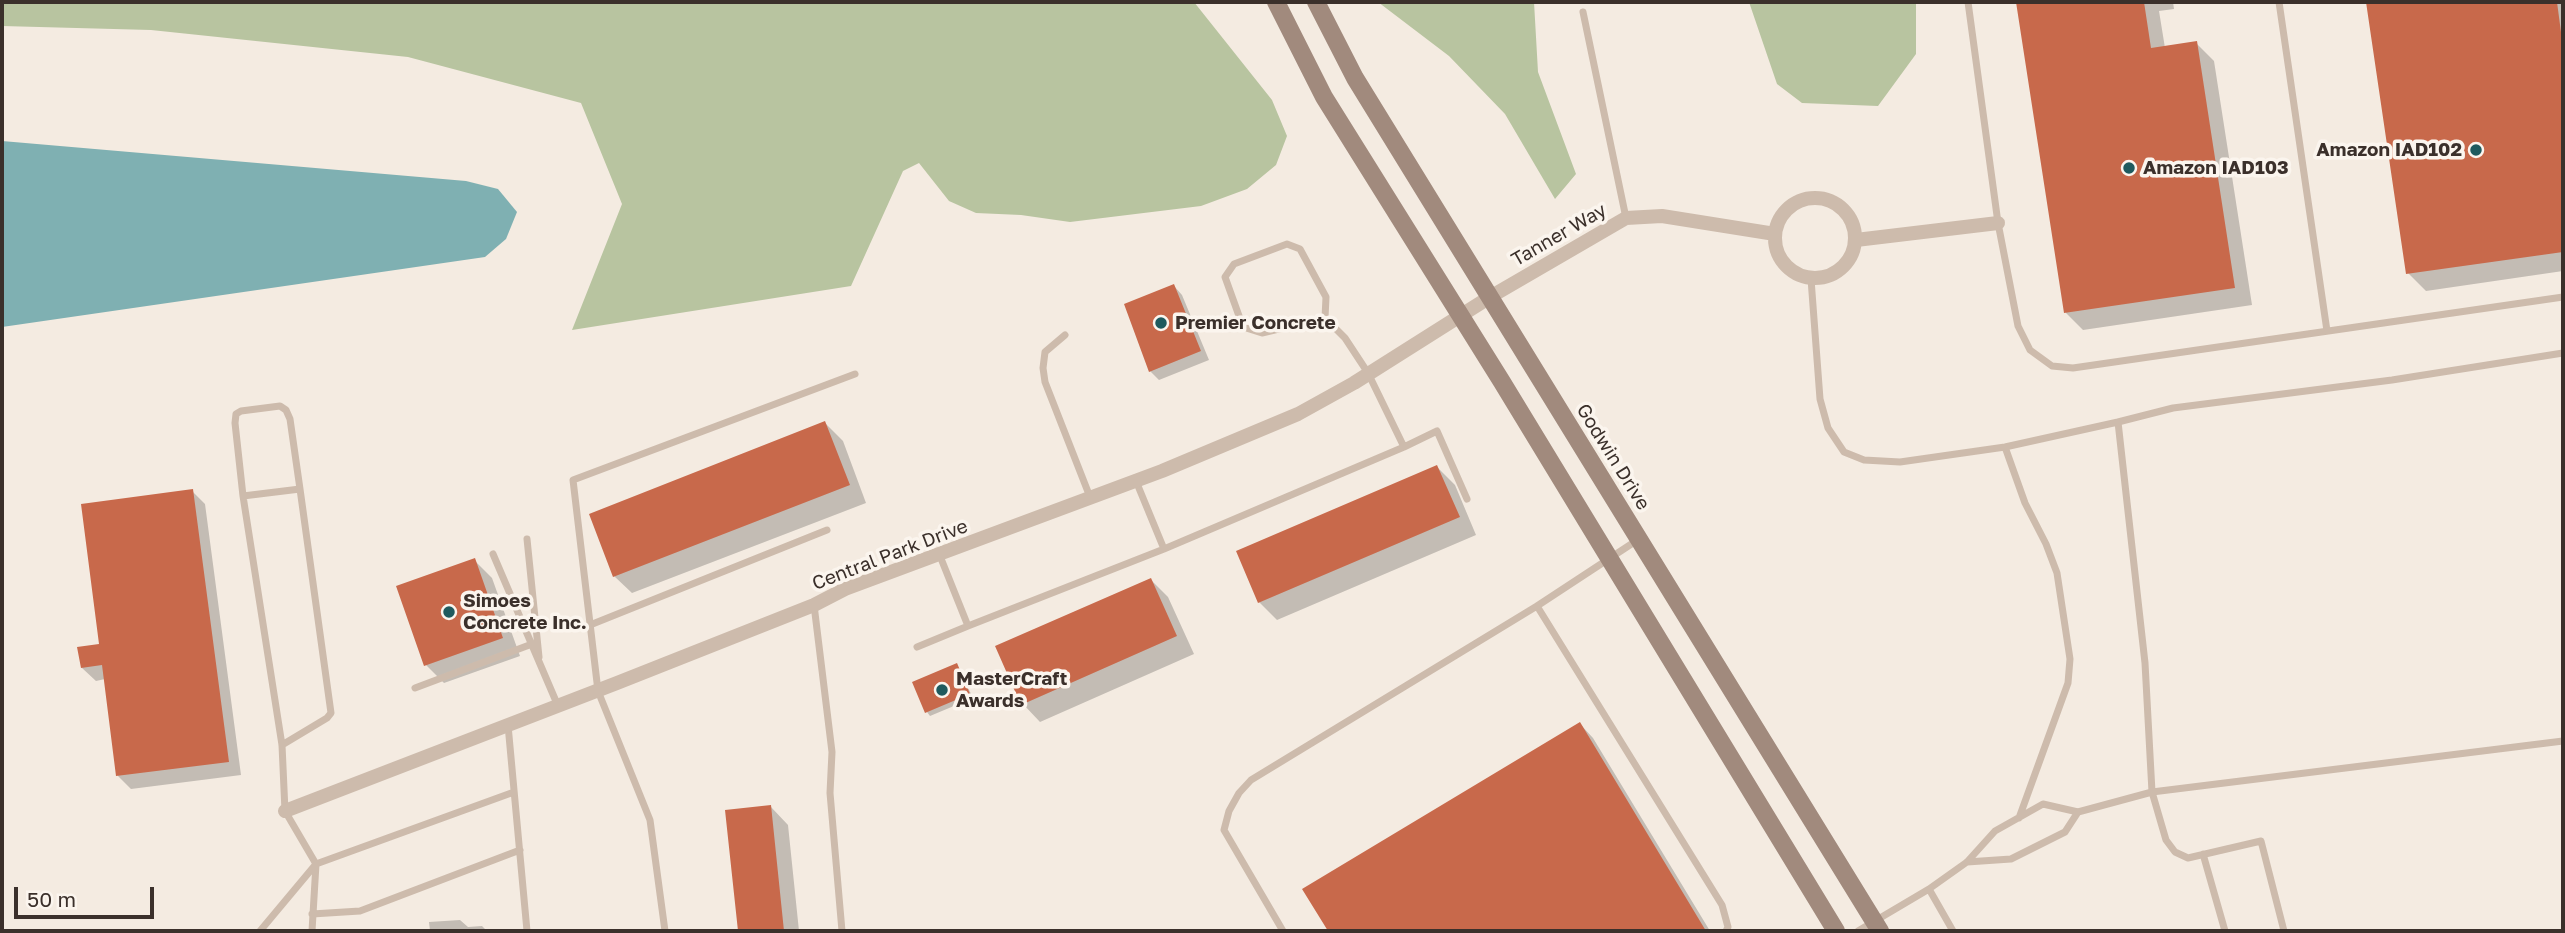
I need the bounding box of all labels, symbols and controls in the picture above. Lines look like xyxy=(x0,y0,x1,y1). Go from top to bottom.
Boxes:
place label: Amazon IAD102 xyxy=(2316,139,2462,161)
marker: Amazon IAD102 xyxy=(2468,142,2484,158)
place label: Amazon IAD103 xyxy=(2143,157,2289,179)
marker: Amazon IAD103 xyxy=(2121,160,2137,176)
street label: Tanner Way xyxy=(1507,199,1611,271)
place label: Premier Concrete xyxy=(1175,312,1336,334)
marker: Premier Concrete xyxy=(1153,315,1169,331)
street label: Godwin Drive xyxy=(1571,400,1655,514)
street label: Central Park Drive xyxy=(809,515,971,595)
place label: Simoes Concrete Inc. xyxy=(463,590,587,634)
marker: Simoes Concrete Inc. xyxy=(441,604,457,620)
place label: MasterCraft Awards xyxy=(956,668,1067,712)
marker: MasterCraft Awards xyxy=(934,682,950,698)
scale bar xyxy=(18,874,158,918)
text: 50 m xyxy=(27,886,76,912)

